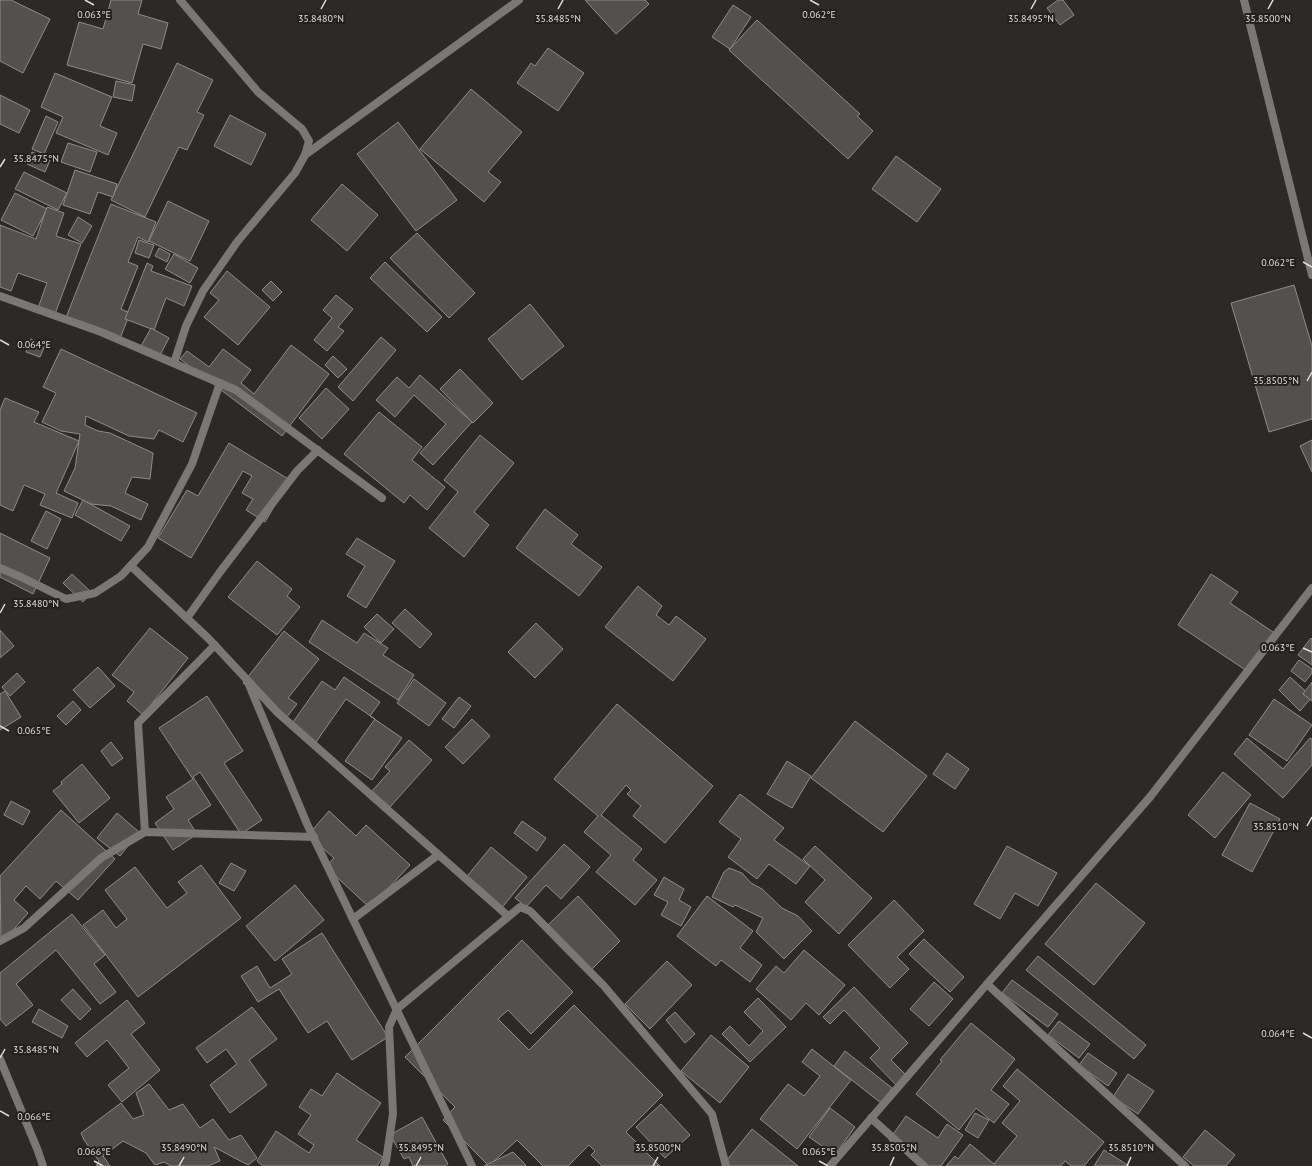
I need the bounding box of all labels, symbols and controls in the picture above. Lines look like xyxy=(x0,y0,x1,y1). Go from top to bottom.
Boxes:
text: 0.063°E xyxy=(77,8,111,21)
text: 0.062°E xyxy=(802,8,836,21)
text: 35.8480°N xyxy=(298,12,344,25)
text: 35.8485°N xyxy=(535,12,581,25)
text: 35.8495°N xyxy=(1008,12,1054,25)
text: 35.8500°N xyxy=(1245,12,1291,25)
text: 35.8475°N xyxy=(13,152,59,165)
text: 0.062°E xyxy=(1261,256,1295,269)
text: 0.064°E xyxy=(17,338,51,351)
text: 35.8505°N xyxy=(1253,374,1299,387)
text: 35.8480°N xyxy=(13,597,59,610)
text: 0.063°E xyxy=(1261,641,1295,654)
text: 0.065°E xyxy=(17,724,51,737)
text: 35.8510°N xyxy=(1253,820,1299,833)
text: 0.064°E xyxy=(1261,1027,1295,1040)
text: 35.8485°N xyxy=(13,1043,59,1056)
text: 0.066°E xyxy=(17,1110,51,1123)
text: 35.8490°N xyxy=(161,1141,207,1154)
text: 35.8495°N xyxy=(398,1141,444,1154)
text: 35.8500°N xyxy=(635,1141,681,1154)
text: 35.8505°N xyxy=(871,1141,917,1154)
text: 35.8510°N xyxy=(1108,1141,1154,1154)
text: 0.066°E xyxy=(77,1145,111,1158)
text: 0.065°E xyxy=(802,1145,836,1158)

